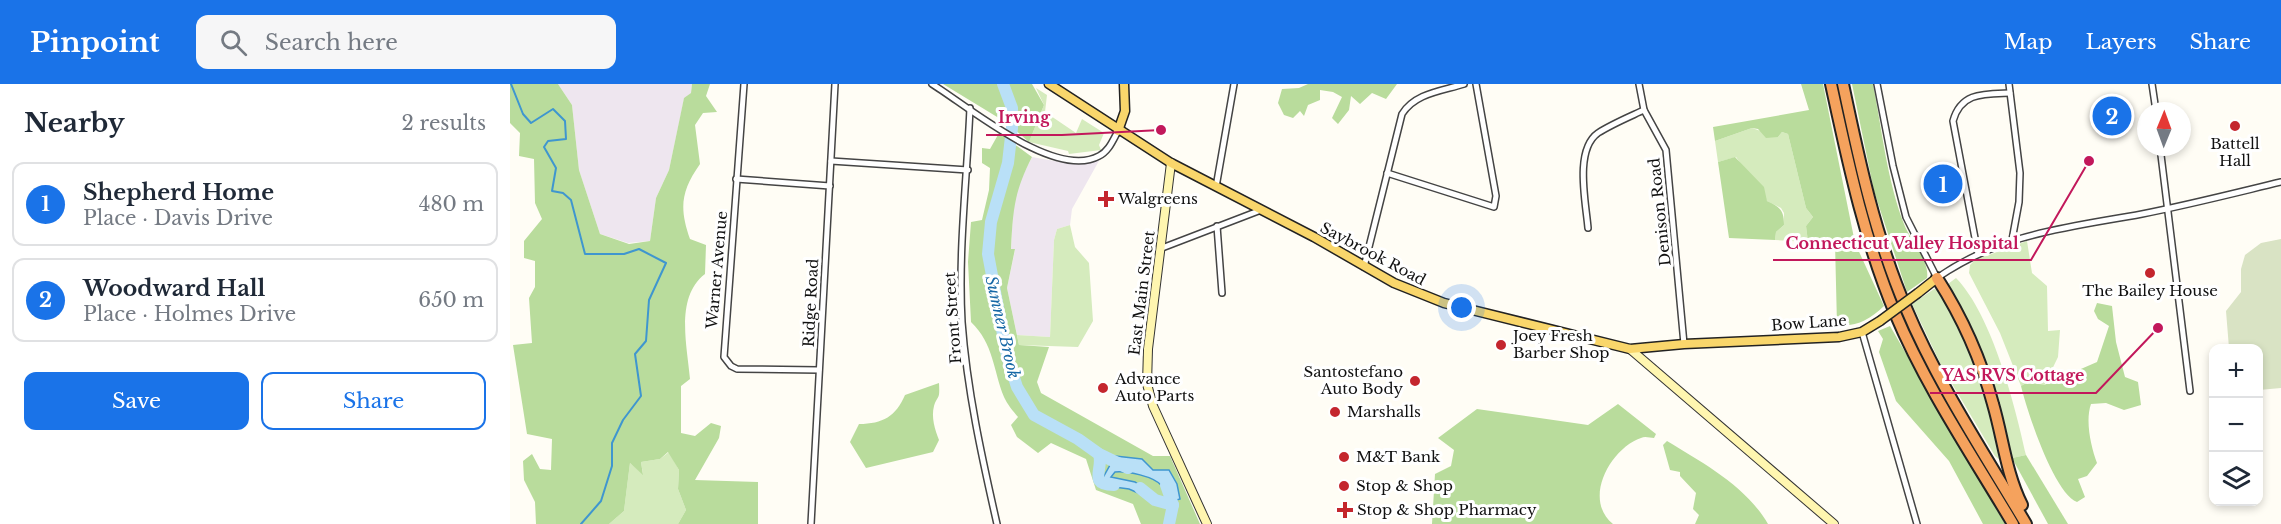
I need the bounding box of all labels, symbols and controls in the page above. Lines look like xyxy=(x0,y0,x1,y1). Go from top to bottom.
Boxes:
search box xyxy=(196,15,616,69)
text: Pinpoint xyxy=(30,25,160,60)
icon: search xyxy=(217,26,250,59)
text: Search here xyxy=(265,29,398,56)
text: Map xyxy=(2004,29,2053,55)
text: Layers xyxy=(2086,29,2157,55)
text: Share xyxy=(2190,29,2251,55)
pin: 2 xyxy=(2092,93,2132,138)
callout: Irving xyxy=(986,101,1062,135)
north arrow xyxy=(2137,102,2191,156)
text: Nearby xyxy=(24,107,125,139)
text: Irving xyxy=(998,107,1051,127)
text: 2 results xyxy=(402,111,486,135)
marker: Battell Hall xyxy=(2228,119,2242,133)
place label: Battell Hall xyxy=(2210,134,2260,170)
street label: Denison Road xyxy=(1644,157,1675,267)
pin: 1 xyxy=(1924,162,1962,206)
text: Shepherd Home xyxy=(83,179,274,206)
place label: Walgreens xyxy=(1117,189,1198,208)
text: 1 xyxy=(41,192,50,216)
text: 480 m xyxy=(419,192,484,216)
marker: Walgreens xyxy=(1099,192,1113,206)
text: Place · Davis Drive xyxy=(83,206,273,230)
street label: Warner Avenue xyxy=(702,210,731,331)
street label: Saybrook Road xyxy=(1317,218,1429,289)
callout: Connecticut Valley Hospital xyxy=(1773,226,2031,260)
street label: East Main Street xyxy=(1124,229,1159,356)
text: Connecticut Valley Hospital xyxy=(1785,233,2019,253)
street label: Ridge Road xyxy=(799,258,822,348)
marker: The Bailey House xyxy=(2143,266,2157,280)
street label: Front Street xyxy=(940,271,965,365)
water label: Sumner Brook xyxy=(981,274,1025,380)
text: Woodward Hall xyxy=(83,275,265,302)
place label: The Bailey House xyxy=(2082,281,2218,300)
text: 2 xyxy=(39,288,52,312)
text: 650 m xyxy=(418,288,484,312)
your location xyxy=(1447,293,1476,322)
text: Place · Holmes Drive xyxy=(83,302,296,326)
street label: Bow Lane xyxy=(1770,310,1847,335)
place label: Joey Fresh Barber Shop xyxy=(1511,326,1609,362)
marker: Joey Fresh Barber Shop xyxy=(1494,338,1508,352)
map controls xyxy=(2209,344,2263,506)
button: + xyxy=(2209,344,2263,398)
callout: YAS RVS Cottage xyxy=(1930,359,2096,393)
place label: Santostefano Auto Body xyxy=(1303,362,1403,398)
text: YAS RVS Cottage xyxy=(1941,365,2084,385)
place label: Advance Auto Parts xyxy=(1114,369,1194,405)
button: Save xyxy=(24,372,249,430)
button: Share xyxy=(261,372,486,430)
marker: Santostefano Auto Body xyxy=(1408,374,1422,388)
marker: Advance Auto Parts xyxy=(1096,381,1110,395)
button: − xyxy=(2209,398,2263,452)
place label: Marshalls xyxy=(1347,402,1421,421)
marker: Marshalls xyxy=(1328,405,1342,419)
place label: M&T Bank xyxy=(1356,447,1441,466)
marker: M&T Bank xyxy=(1337,450,1351,464)
button: layers xyxy=(2209,452,2263,506)
place label: Stop & Shop xyxy=(1356,476,1453,495)
marker: Stop & Shop xyxy=(1337,479,1351,493)
place label: Stop & Shop Pharmacy xyxy=(1357,500,1537,519)
marker: Stop & Shop Pharmacy xyxy=(1338,503,1352,517)

